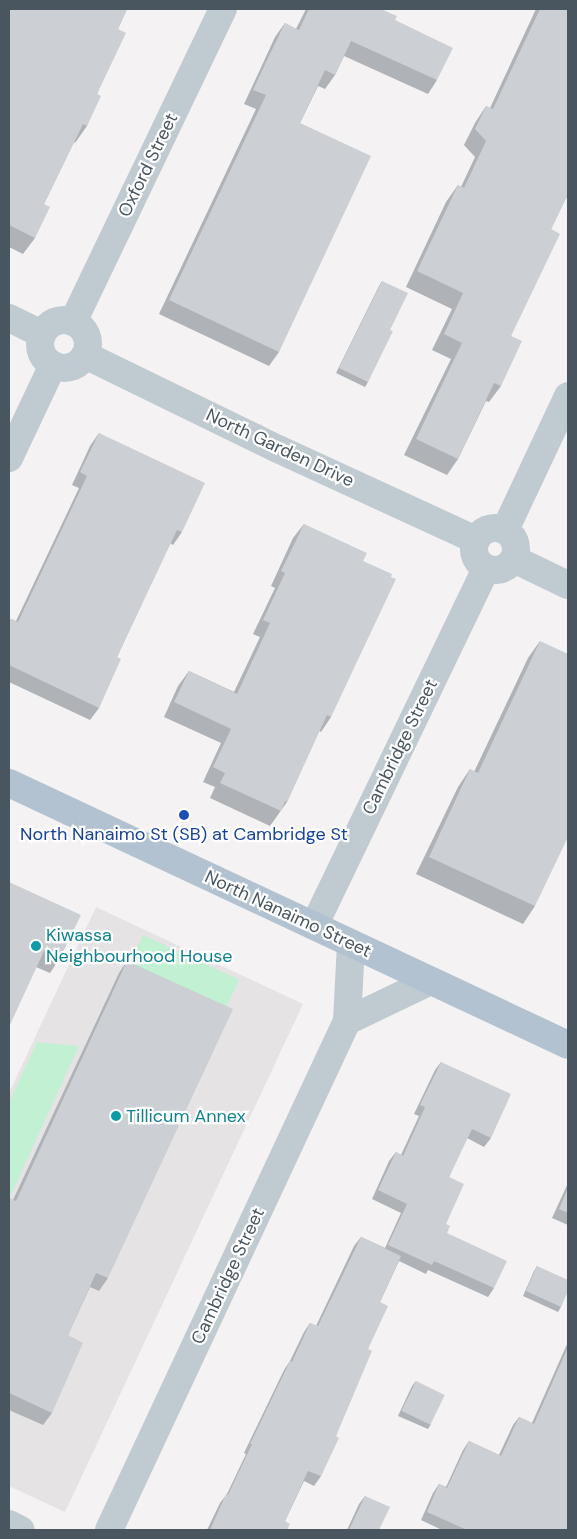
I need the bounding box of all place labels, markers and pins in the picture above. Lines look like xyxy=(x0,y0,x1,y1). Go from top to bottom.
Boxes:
marker: North Nanaimo St (SB) at Cambridge St xyxy=(178,809,190,821)
place label: North Nanaimo St (SB) at Cambridge St xyxy=(20,823,348,845)
place label: Kiwassa Neighbourhood House xyxy=(46,925,233,968)
marker: Kiwassa Neighbourhood House xyxy=(30,940,42,952)
place label: Tillicum Annex xyxy=(126,1105,246,1127)
marker: Tillicum Annex xyxy=(110,1110,122,1122)

